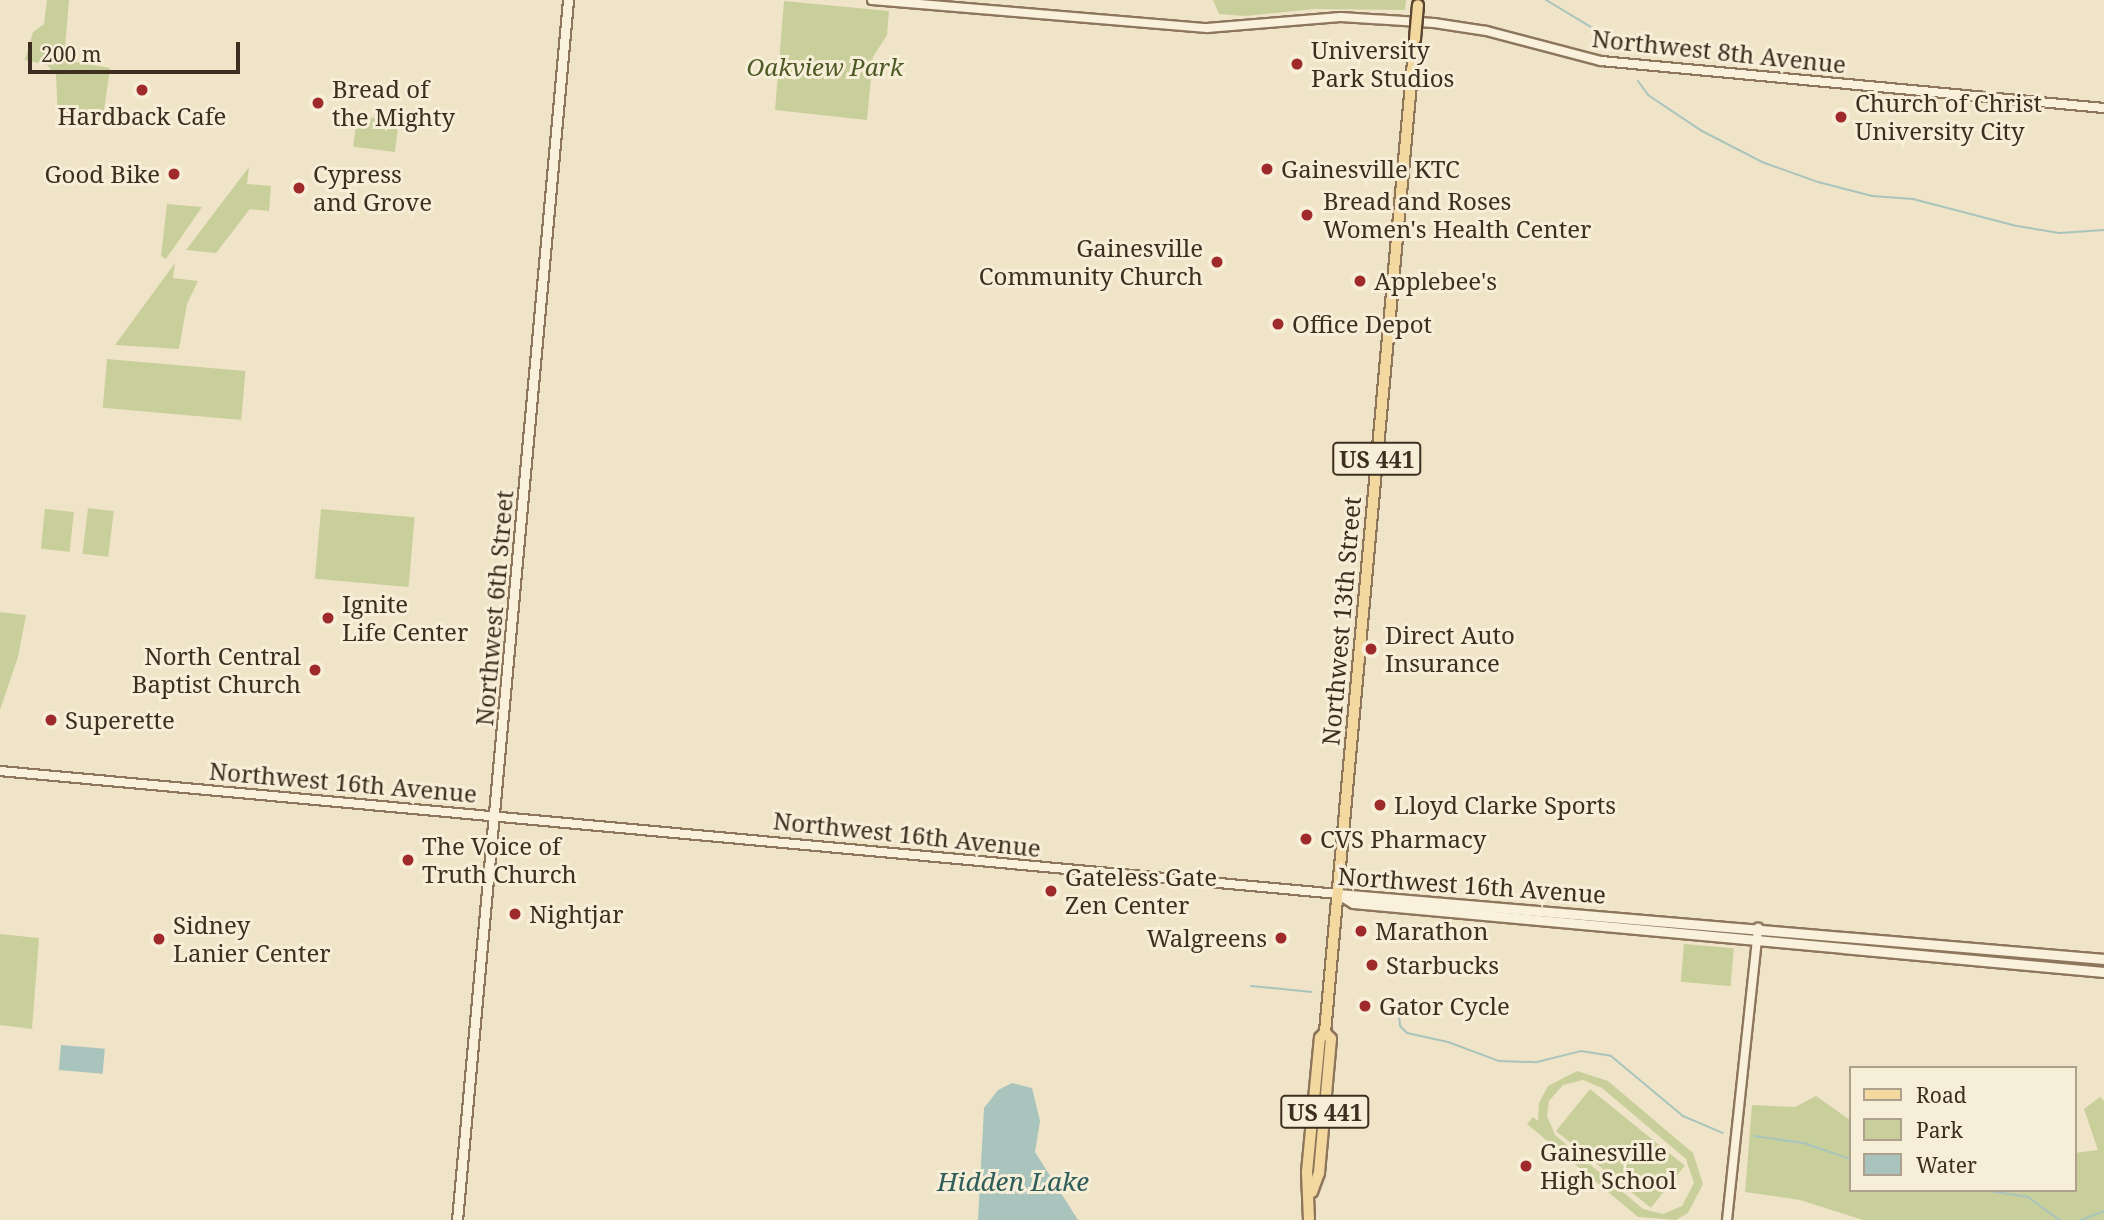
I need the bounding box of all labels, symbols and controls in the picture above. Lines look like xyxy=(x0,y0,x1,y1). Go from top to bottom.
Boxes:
street label: Northwest 8th Avenue xyxy=(1591,23,1847,79)
scale bar xyxy=(32,28,243,72)
place label: University Park Studios xyxy=(1311,36,1454,92)
text: 200 m xyxy=(41,40,102,68)
park label: Oakview Park xyxy=(747,53,903,81)
marker: University Park Studios xyxy=(1289,56,1305,72)
place label: Bread of the Mighty xyxy=(332,75,455,131)
marker: Hardback Cafe xyxy=(134,82,150,98)
place label: Church of Christ University City xyxy=(1855,89,2042,145)
marker: Bread of the Mighty xyxy=(310,95,326,111)
place label: Hardback Cafe xyxy=(58,102,226,130)
marker: Church of Christ University City xyxy=(1833,109,1849,125)
place label: Gainesville KTC xyxy=(1281,155,1460,183)
place label: Good Bike xyxy=(44,160,160,188)
place label: Cypress and Grove xyxy=(313,160,432,216)
marker: Gainesville KTC xyxy=(1259,161,1275,177)
marker: Good Bike xyxy=(166,166,182,182)
marker: Cypress and Grove xyxy=(291,180,307,196)
place label: Bread and Roses Women's Health Center xyxy=(1323,187,1591,243)
marker: Bread and Roses Women's Health Center xyxy=(1297,205,1317,225)
place label: Gainesville Community Church xyxy=(979,234,1203,290)
marker: Gainesville Community Church xyxy=(1209,254,1225,270)
place label: Applebee's xyxy=(1374,267,1497,295)
marker: Applebee's xyxy=(1352,273,1368,289)
place label: Office Depot xyxy=(1292,310,1432,338)
marker: Office Depot xyxy=(1270,316,1286,332)
road number: US 441 xyxy=(1332,440,1422,478)
street label: Northwest 6th Street xyxy=(469,489,519,727)
street label: Northwest 13th Street xyxy=(1316,495,1366,747)
place label: Ignite Life Center xyxy=(342,590,468,646)
marker: Ignite Life Center xyxy=(320,610,336,626)
place label: Direct Auto Insurance xyxy=(1385,621,1515,677)
marker: Direct Auto Insurance xyxy=(1363,641,1379,657)
place label: North Central Baptist Church xyxy=(132,642,301,698)
marker: North Central Baptist Church xyxy=(307,662,323,678)
place label: Superette xyxy=(65,706,175,734)
marker: Superette xyxy=(43,712,59,728)
street label: Northwest 16th Avenue xyxy=(208,756,478,808)
place label: Lloyd Clarke Sports xyxy=(1394,791,1616,819)
marker: Lloyd Clarke Sports xyxy=(1372,797,1388,813)
street label: Northwest 16th Avenue xyxy=(772,806,1042,862)
place label: CVS Pharmacy xyxy=(1320,825,1486,853)
marker: CVS Pharmacy xyxy=(1298,831,1314,847)
place label: The Voice of Truth Church xyxy=(422,832,577,888)
marker: The Voice of Truth Church xyxy=(400,852,416,868)
street label: Northwest 16th Avenue xyxy=(1337,861,1607,909)
place label: Gateless Gate Zen Center xyxy=(1065,863,1217,919)
marker: Gateless Gate Zen Center xyxy=(1043,883,1059,899)
place label: Nightjar xyxy=(529,900,624,928)
marker: Nightjar xyxy=(507,906,523,922)
place label: Sidney Lanier Center xyxy=(173,911,331,967)
place label: Marathon xyxy=(1375,917,1488,945)
marker: Marathon xyxy=(1353,923,1369,939)
place label: Walgreens xyxy=(1146,924,1267,952)
marker: Walgreens xyxy=(1273,930,1289,946)
marker: Sidney Lanier Center xyxy=(151,931,167,947)
place label: Starbucks xyxy=(1386,951,1499,979)
marker: Starbucks xyxy=(1364,957,1380,973)
place label: Gator Cycle xyxy=(1379,992,1510,1020)
marker: Gator Cycle xyxy=(1357,998,1373,1014)
legend xyxy=(1848,1066,2076,1192)
text: Road xyxy=(1916,1081,1967,1109)
road number: US 441 xyxy=(1280,1092,1370,1132)
text: Park xyxy=(1916,1116,1963,1144)
place label: Gainesville High School xyxy=(1540,1138,1676,1194)
text: Water xyxy=(1916,1151,1977,1179)
marker: Gainesville High School xyxy=(1518,1158,1534,1174)
water label: Hidden Lake xyxy=(937,1166,1089,1198)

